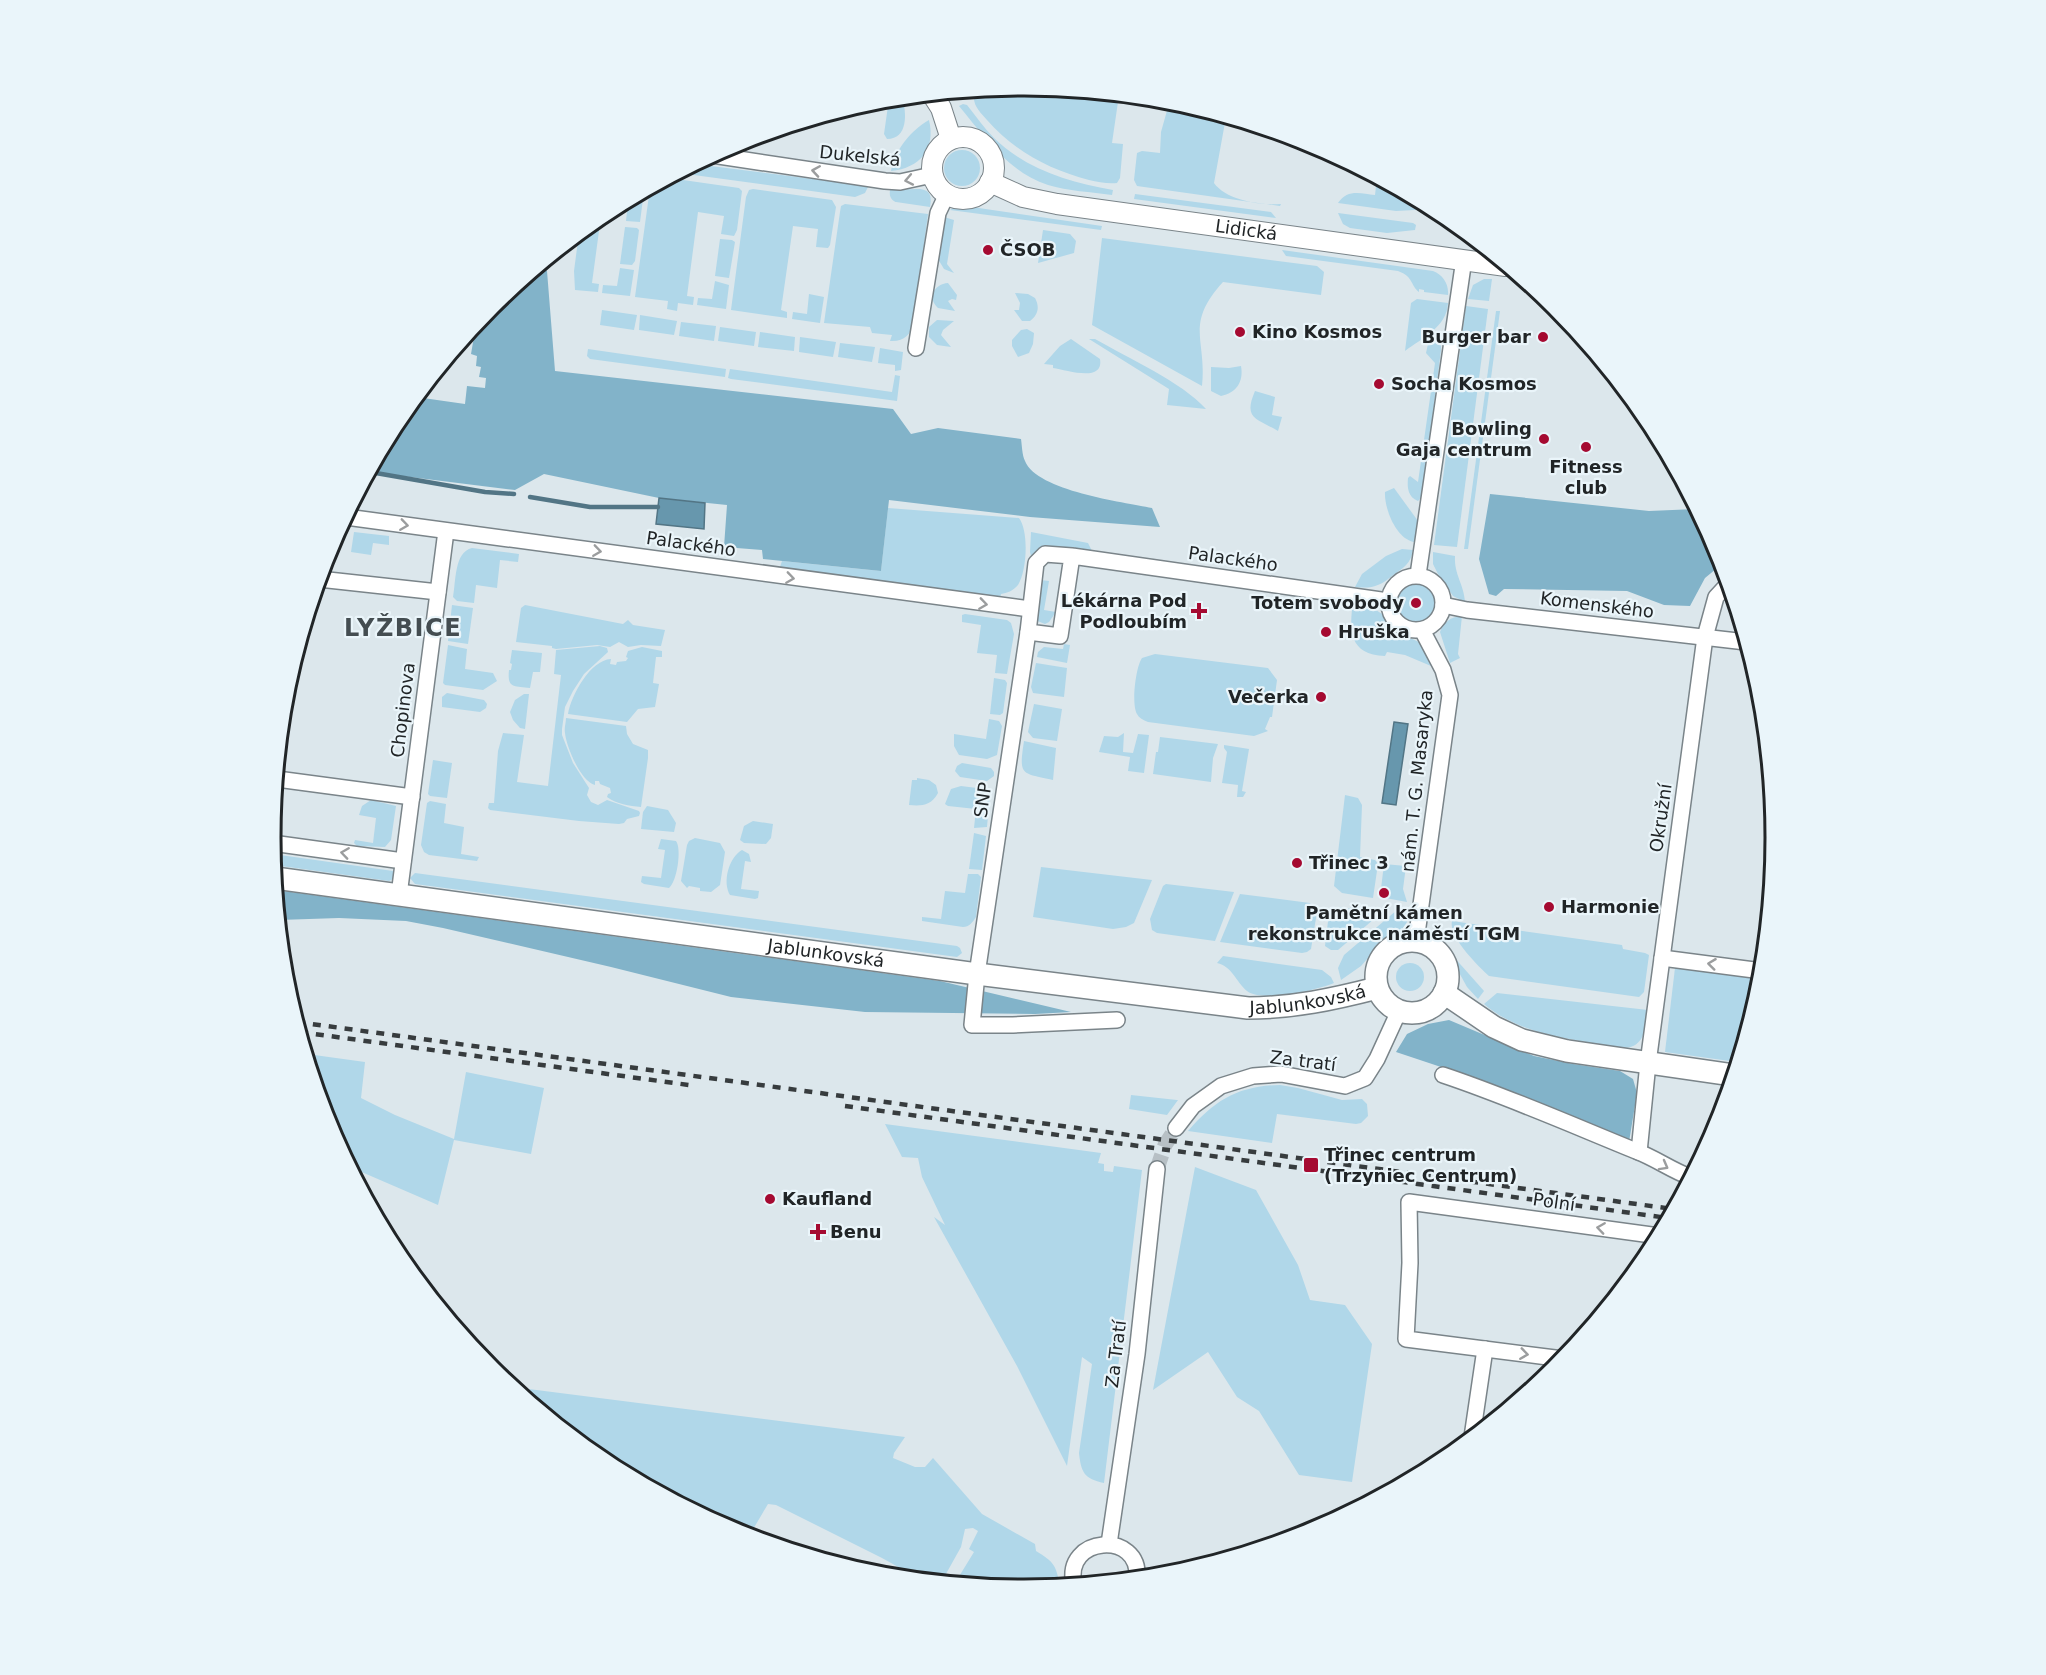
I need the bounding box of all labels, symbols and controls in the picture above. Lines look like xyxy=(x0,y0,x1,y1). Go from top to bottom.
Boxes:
street label: Dukelská xyxy=(818,141,902,170)
one-way arrow xyxy=(811,165,820,177)
one-way arrow xyxy=(904,173,914,186)
street label: Lidická xyxy=(1214,215,1279,244)
place label: ČSOB xyxy=(1000,239,1056,260)
marker: ČSOB xyxy=(981,243,995,257)
place label: Kino Kosmos xyxy=(1252,321,1382,342)
marker: Kino Kosmos xyxy=(1233,325,1247,339)
place label: Burger bar xyxy=(1421,326,1531,347)
marker: Burger bar xyxy=(1536,330,1550,344)
place label: Socha Kosmos xyxy=(1391,373,1537,394)
marker: Socha Kosmos xyxy=(1372,377,1386,391)
place label: Bowling Gaja centrum xyxy=(1396,418,1532,460)
marker: Bowling Gaja centrum xyxy=(1537,432,1551,446)
marker: Fitness club xyxy=(1579,440,1593,454)
place label: Fitness club xyxy=(1549,456,1623,498)
one-way arrow xyxy=(399,518,408,531)
street label: Palackého xyxy=(645,527,737,560)
street label: Palackého xyxy=(1187,542,1279,575)
one-way arrow xyxy=(592,544,601,556)
one-way arrow xyxy=(785,571,795,584)
street label: Komenského xyxy=(1539,587,1655,622)
place label: Lékárna Pod Podloubím xyxy=(1061,590,1187,632)
place label: Totem svobody xyxy=(1251,592,1404,613)
marker: Totem svobody xyxy=(1409,596,1423,610)
one-way arrow xyxy=(979,597,988,609)
marker: Lékárna Pod Podloubím xyxy=(1192,604,1206,618)
district label: LYŽBICE xyxy=(344,613,462,642)
place label: Hruška xyxy=(1338,621,1410,642)
marker: Hruška xyxy=(1319,625,1333,639)
street label: Chopinova xyxy=(386,661,419,759)
place label: Večerka xyxy=(1228,686,1309,707)
street label: nám. T. G. Masaryka xyxy=(1396,689,1437,873)
marker: Večerka xyxy=(1314,690,1328,704)
street label: SNP xyxy=(970,781,995,819)
street label: Okružní xyxy=(1645,781,1676,854)
one-way arrow xyxy=(340,848,350,860)
place label: Třinec 3 xyxy=(1309,852,1389,873)
marker: Třinec 3 xyxy=(1290,856,1304,870)
marker: Pamětní kámen rekonstrukce náměstí TGM xyxy=(1377,886,1391,900)
place label: Harmonie xyxy=(1561,896,1659,917)
marker: Harmonie xyxy=(1542,900,1556,914)
place label: Pamětní kámen rekonstrukce náměstí TGM xyxy=(1248,902,1520,944)
street label: Jablunkovská xyxy=(765,934,886,971)
one-way arrow xyxy=(1707,958,1717,971)
street label: Jablunkovská xyxy=(1248,980,1368,1018)
street label: Za tratí xyxy=(1269,1046,1338,1075)
place label: Třinec centrum (Trzyniec Centrum) xyxy=(1324,1144,1517,1186)
marker: Třinec centrum (Trzyniec Centrum) xyxy=(1302,1156,1320,1174)
one-way arrow xyxy=(1658,1159,1668,1170)
place label: Kaufland xyxy=(782,1188,872,1209)
street label: Polní xyxy=(1531,1188,1578,1215)
marker: Kaufland xyxy=(763,1192,777,1206)
place label: Benu xyxy=(830,1221,882,1242)
one-way arrow xyxy=(1596,1222,1605,1234)
marker: Benu xyxy=(811,1225,825,1239)
street label: Za Tratí xyxy=(1101,1318,1130,1389)
one-way arrow xyxy=(1519,1347,1528,1360)

